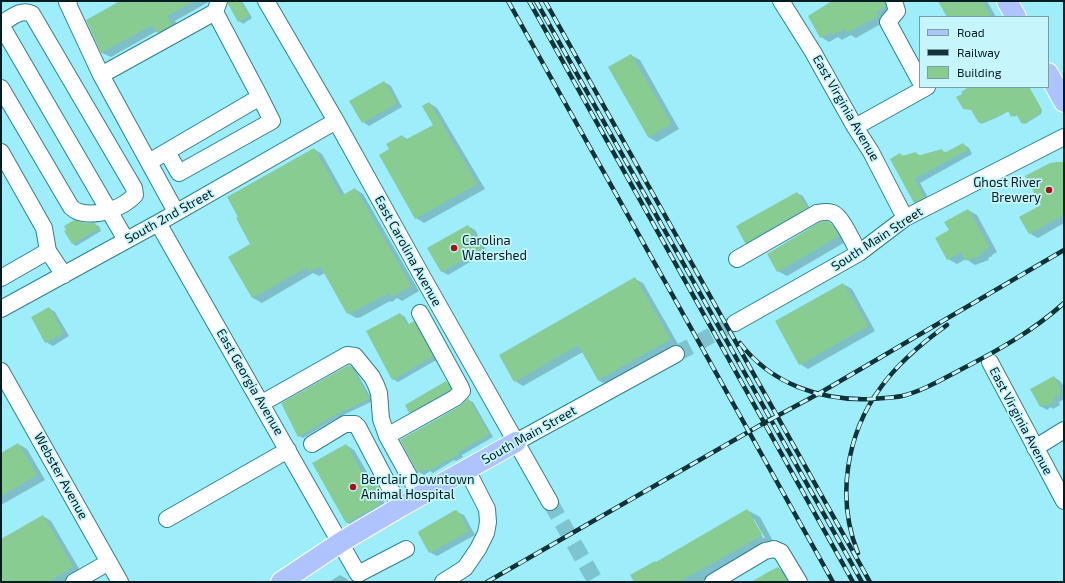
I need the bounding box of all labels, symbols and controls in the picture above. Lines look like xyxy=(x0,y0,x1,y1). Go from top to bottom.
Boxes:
legend xyxy=(919,16,1049,88)
text: Road xyxy=(957,25,985,39)
text: Railway xyxy=(957,45,1000,59)
street label: East Virginia Avenue xyxy=(809,52,883,164)
text: Building xyxy=(957,65,1001,79)
place label: Ghost River Brewery xyxy=(973,175,1041,206)
street label: South 2nd Street xyxy=(122,185,216,247)
marker: Ghost River Brewery xyxy=(1044,185,1054,195)
street label: East Carolina Avenue xyxy=(371,193,445,309)
street label: South Main Street xyxy=(828,204,926,274)
place label: Carolina Watershed xyxy=(462,233,527,264)
marker: Carolina Watershed xyxy=(449,243,459,253)
street label: East Georgia Avenue xyxy=(213,326,287,438)
street label: East Virginia Avenue xyxy=(986,364,1056,478)
street label: South Main Street xyxy=(479,403,579,467)
street label: Webster Avenue xyxy=(31,430,91,522)
place label: Berclair Downtown Animal Hospital xyxy=(361,472,475,503)
marker: Berclair Downtown Animal Hospital xyxy=(348,482,358,492)

